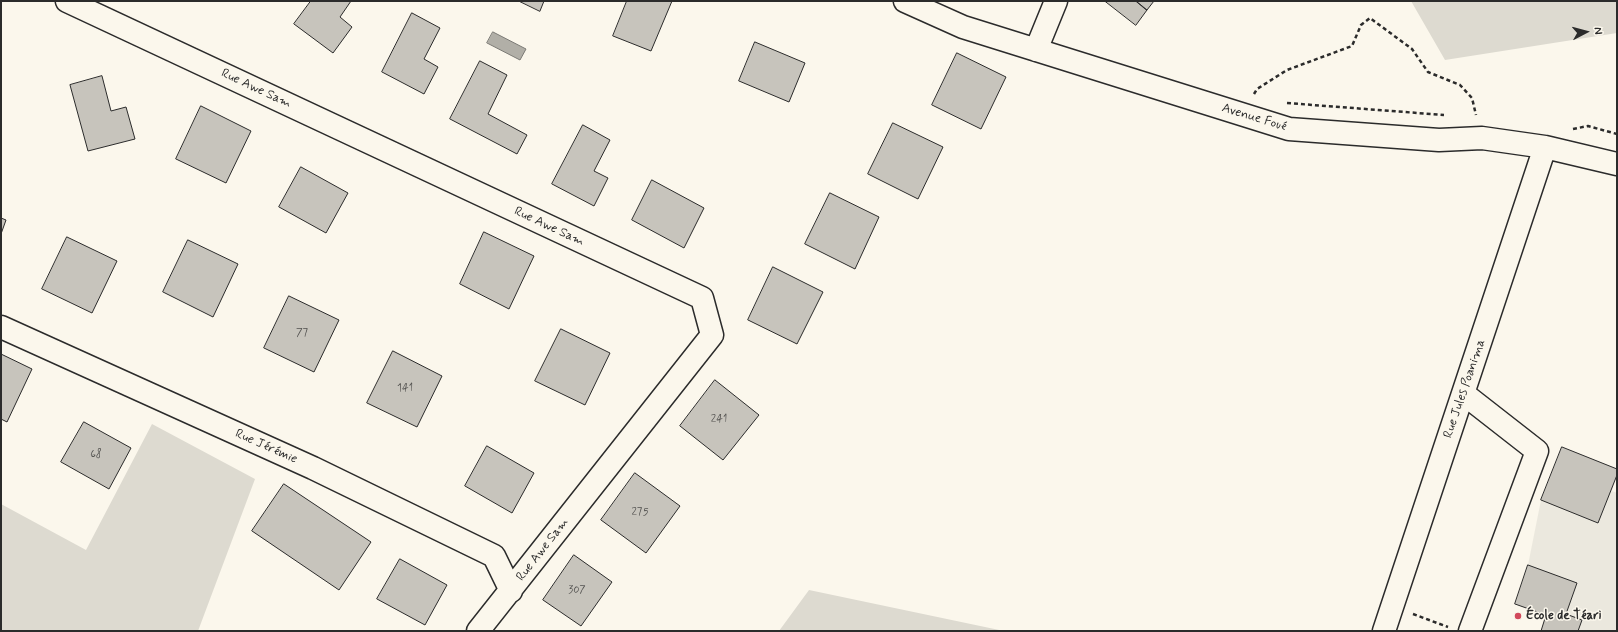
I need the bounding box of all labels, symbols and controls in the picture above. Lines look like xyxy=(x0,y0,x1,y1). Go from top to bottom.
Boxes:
north arrow xyxy=(1566,12,1606,52)
text: N xyxy=(1591,26,1605,35)
street label: Rue Awe Sam xyxy=(218,66,294,112)
street label: Avenue Foué xyxy=(1220,101,1288,135)
street label: Rue Awe Sam xyxy=(511,204,587,250)
house number: 77 xyxy=(296,327,308,341)
street label: Rue Jules Poanima xyxy=(1441,338,1489,440)
house number: 141 xyxy=(397,382,413,396)
house number: 241 xyxy=(711,413,727,427)
street label: Rue Jérémie xyxy=(232,426,300,468)
house number: 68 xyxy=(90,448,102,462)
house number: 275 xyxy=(631,506,649,520)
street label: Rue Awe Sam xyxy=(513,515,573,585)
house number: 307 xyxy=(568,584,586,598)
place label: École de Téari xyxy=(1526,608,1601,624)
marker: École de Téari xyxy=(1513,611,1523,621)

